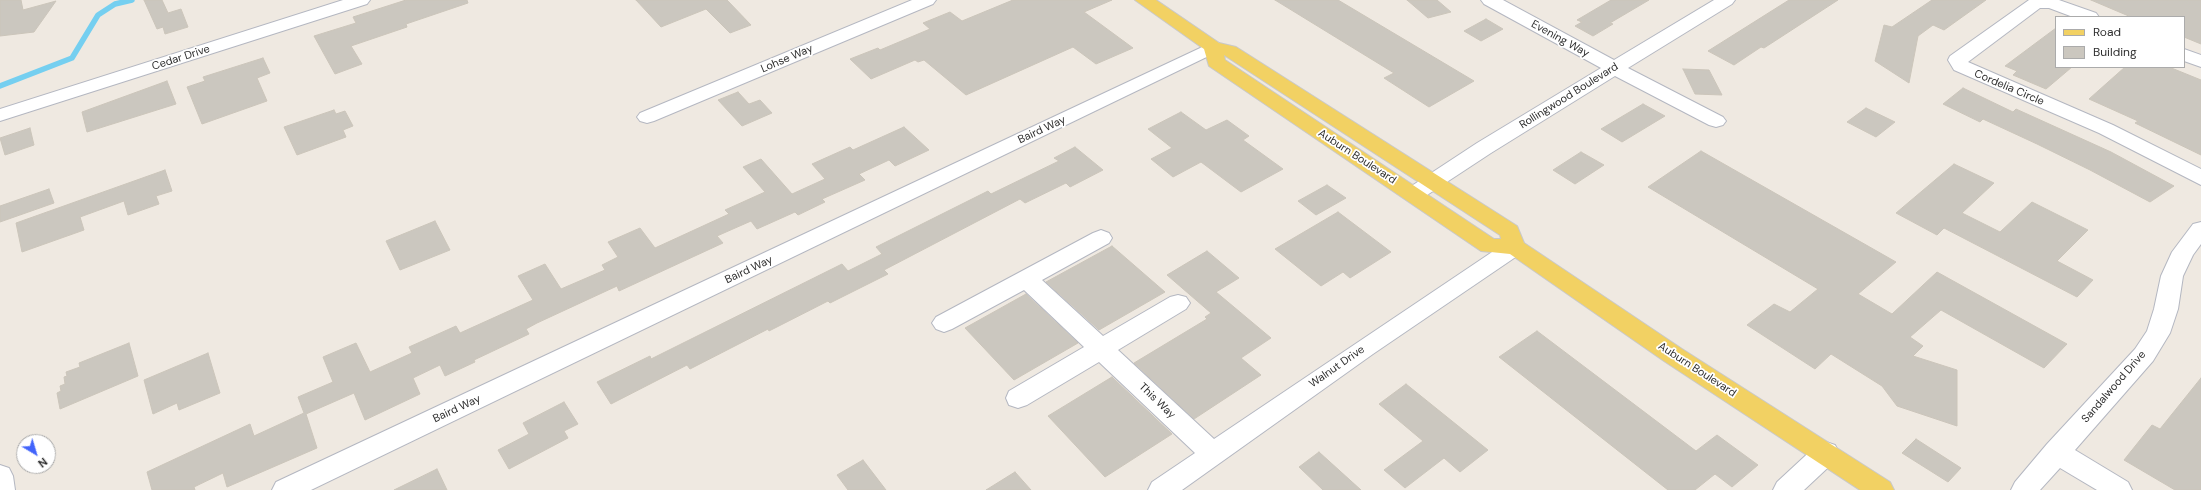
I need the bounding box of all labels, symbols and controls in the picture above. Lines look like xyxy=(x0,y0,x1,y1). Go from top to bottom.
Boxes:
legend xyxy=(2055,16,2185,68)
street label: Evening Way xyxy=(1529,18,1591,60)
text: Road xyxy=(2093,24,2121,40)
street label: Cedar Drive xyxy=(150,42,212,74)
street label: Lohse Way xyxy=(759,42,815,76)
text: Building xyxy=(2093,44,2137,60)
street label: Rollingwood Boulevard xyxy=(1517,60,1621,132)
street label: Cordelia Circle xyxy=(1972,67,2046,109)
street label: Baird Way xyxy=(1016,113,1068,147)
street label: Auburn Boulevard xyxy=(1316,127,1398,187)
street label: Baird Way xyxy=(723,253,775,287)
street label: Auburn Boulevard xyxy=(1656,340,1738,400)
street label: Walnut Drive xyxy=(1307,343,1367,391)
street label: Sandalwood Drive xyxy=(2079,348,2149,426)
street label: This Way xyxy=(1136,380,1178,422)
street label: Baird Way xyxy=(431,392,483,426)
north arrow xyxy=(16,434,56,474)
text: N xyxy=(35,455,50,471)

